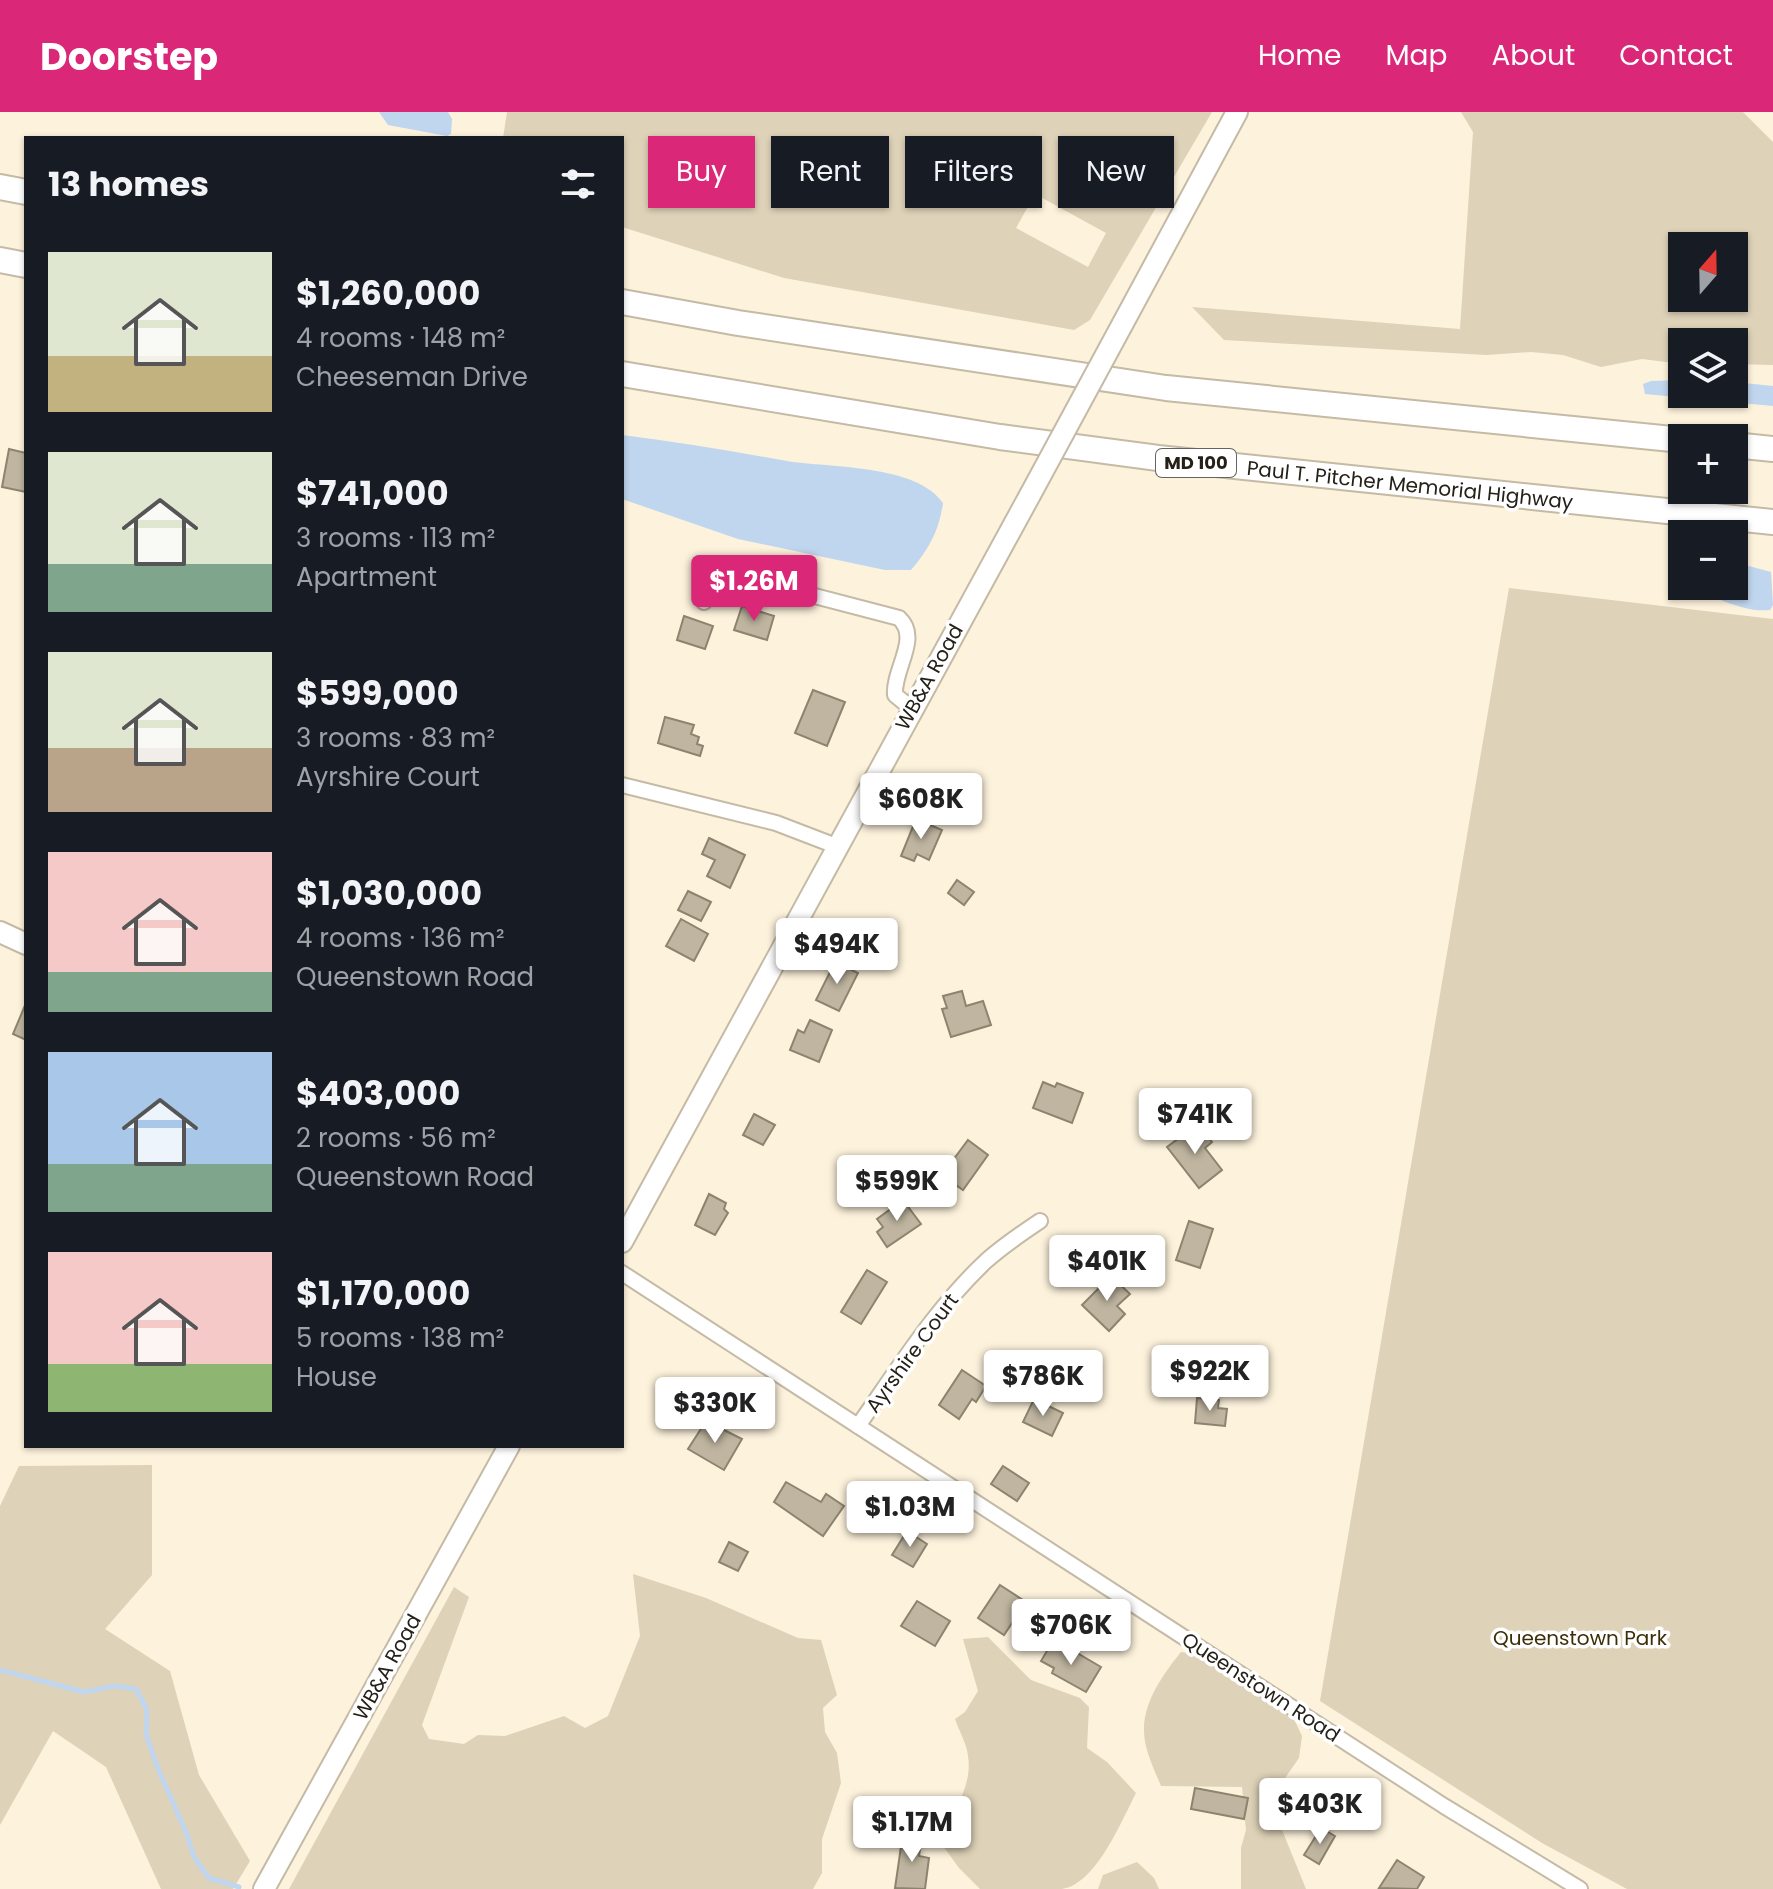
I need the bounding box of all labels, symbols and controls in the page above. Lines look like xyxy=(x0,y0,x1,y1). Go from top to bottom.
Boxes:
text: Doorstep xyxy=(40,30,218,83)
text: Home xyxy=(1258,36,1341,75)
text: Map xyxy=(1385,36,1447,75)
text: About xyxy=(1491,36,1575,75)
text: Contact xyxy=(1619,36,1733,75)
chip: Buy xyxy=(648,136,755,208)
chip: Rent xyxy=(771,136,889,208)
chip: Filters xyxy=(905,136,1042,208)
chip: New xyxy=(1058,136,1174,208)
text: 13 homes xyxy=(48,160,209,208)
icon: filters xyxy=(556,162,600,206)
north arrow xyxy=(1668,232,1748,312)
map controls xyxy=(1668,232,1748,600)
text: $1,260,000 xyxy=(296,269,480,317)
icon: home xyxy=(112,284,208,380)
text: 4 rooms · 148 m² xyxy=(296,320,505,356)
button: layers xyxy=(1668,328,1748,408)
text: Cheeseman Drive xyxy=(296,359,528,395)
button: + xyxy=(1668,424,1748,504)
road number: MD 100 xyxy=(1156,449,1236,477)
street label: Paul T. Pitcher Memorial Highway xyxy=(1245,454,1575,516)
text: $741,000 xyxy=(296,469,449,517)
icon: home xyxy=(112,484,208,580)
text: 3 rooms · 113 m² xyxy=(296,520,495,556)
button: − xyxy=(1668,520,1748,600)
pin: $1.26M xyxy=(689,555,819,623)
text: Apartment xyxy=(296,559,437,595)
text: $1.26M xyxy=(709,563,799,599)
street label: WB&A Road xyxy=(888,619,970,735)
text: $599,000 xyxy=(296,669,459,717)
icon: home xyxy=(112,684,208,780)
text: 3 rooms · 83 m² xyxy=(296,720,495,756)
text: Ayrshire Court xyxy=(296,759,480,795)
pin: $608K xyxy=(865,773,977,841)
text: $608K xyxy=(878,781,964,817)
text: $1,030,000 xyxy=(296,869,482,917)
icon: home xyxy=(112,884,208,980)
pin: $494K xyxy=(781,918,893,986)
text: 4 rooms · 136 m² xyxy=(296,920,504,956)
text: $494K xyxy=(794,926,880,962)
text: Queenstown Road xyxy=(296,959,534,995)
text: $403,000 xyxy=(296,1069,460,1117)
icon: home xyxy=(112,1084,208,1180)
pin: $741K xyxy=(1139,1088,1251,1156)
text: $741K xyxy=(1157,1096,1233,1132)
text: 2 rooms · 56 m² xyxy=(296,1120,496,1156)
pin: $599K xyxy=(841,1155,953,1223)
text: Queenstown Road xyxy=(296,1159,534,1195)
text: $599K xyxy=(855,1163,939,1199)
pin: $401K xyxy=(1051,1235,1163,1303)
text: $401K xyxy=(1067,1243,1147,1279)
text: $1,170,000 xyxy=(296,1269,470,1317)
icon: home xyxy=(112,1284,208,1380)
street label: Ayrshire Court xyxy=(859,1288,965,1418)
text: 5 rooms · 138 m² xyxy=(296,1320,504,1356)
pin: $922K xyxy=(1154,1345,1266,1413)
pin: $786K xyxy=(987,1350,1099,1418)
text: $922K xyxy=(1170,1353,1250,1389)
text: $786K xyxy=(1002,1358,1084,1394)
text: House xyxy=(296,1359,377,1395)
pin: $330K xyxy=(659,1377,771,1445)
text: $330K xyxy=(673,1385,757,1421)
pin: $1.03M xyxy=(845,1481,975,1549)
text: $1.03M xyxy=(865,1489,955,1525)
pin: $706K xyxy=(1015,1599,1127,1667)
text: $706K xyxy=(1030,1607,1112,1643)
street label: WB&A Road xyxy=(346,1609,428,1725)
park label: Queenstown Park xyxy=(1493,1624,1668,1652)
street label: Queenstown Road xyxy=(1177,1625,1345,1749)
pin: $403K xyxy=(1264,1778,1376,1846)
text: $403K xyxy=(1277,1786,1363,1822)
pin: $1.17M xyxy=(847,1796,977,1864)
text: $1.17M xyxy=(871,1804,953,1840)

